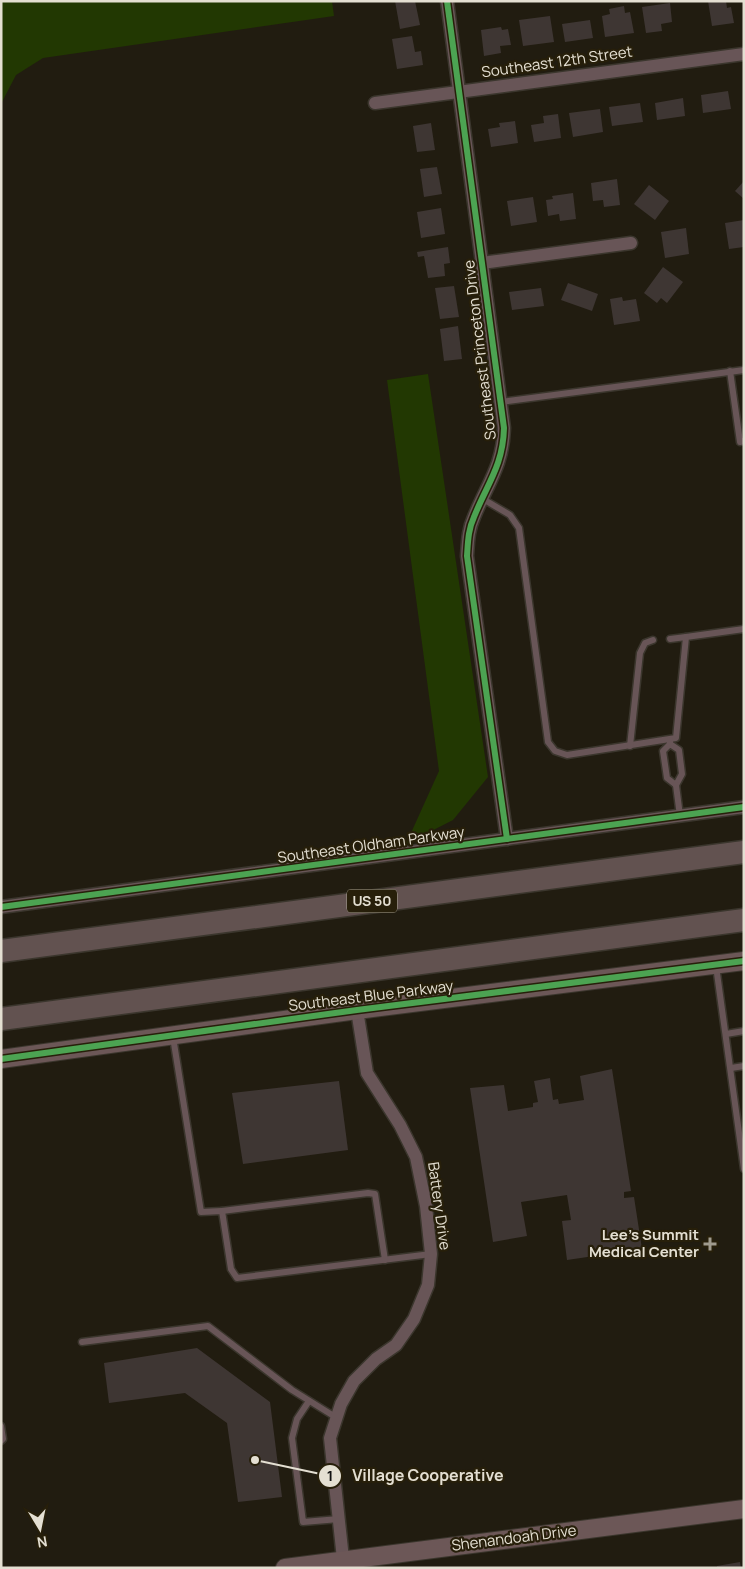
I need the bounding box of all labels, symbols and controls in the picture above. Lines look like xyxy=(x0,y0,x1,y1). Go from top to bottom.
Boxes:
street label: Southeast 12th Street xyxy=(480,41,634,82)
street label: Southeast Princeton Drive xyxy=(458,259,501,441)
street label: Southeast Oldham Parkway xyxy=(276,821,466,868)
road number: US 50 xyxy=(347,889,397,912)
street label: Southeast Blue Parkway xyxy=(287,975,455,1016)
street label: Battery Drive xyxy=(423,1161,456,1252)
place label: Lee's Summit Medical Center xyxy=(589,1224,699,1262)
marker: Lee's Summit Medical Center xyxy=(703,1237,717,1251)
callout: Village Cooperative xyxy=(318,1460,514,1491)
text: Village Cooperative xyxy=(352,1464,504,1486)
text: 1 xyxy=(327,1465,333,1486)
north arrow xyxy=(15,1504,65,1554)
street label: Shenandoah Drive xyxy=(450,1519,578,1556)
text: N xyxy=(36,1532,49,1553)

